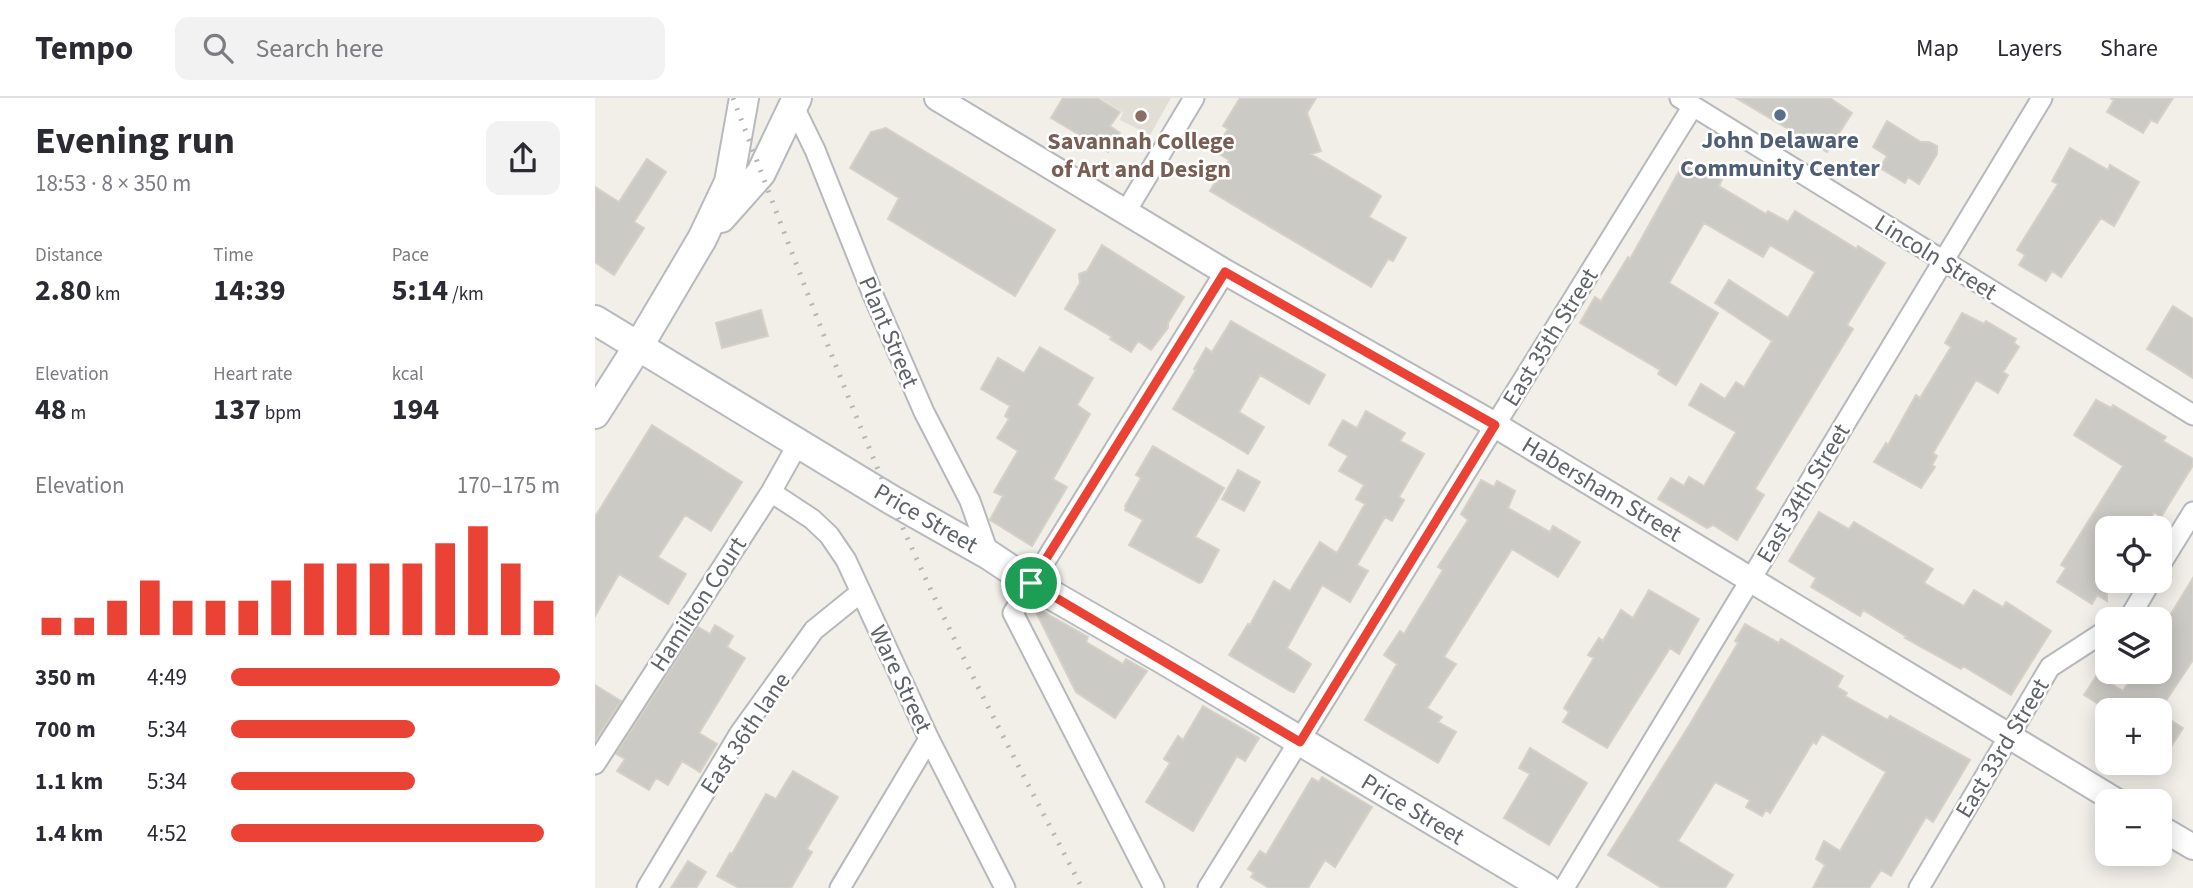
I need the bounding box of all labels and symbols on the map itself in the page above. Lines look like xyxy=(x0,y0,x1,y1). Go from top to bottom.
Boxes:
marker: John Delaware Community Center xyxy=(1772,107,1788,123)
marker: Savannah College of Art and Design xyxy=(1133,108,1149,124)
place label: John Delaware Community Center xyxy=(1680,123,1880,186)
place label: Savannah College of Art and Design xyxy=(1047,124,1235,187)
street label: Lincoln Street xyxy=(1868,206,2004,309)
street label: East 35th Street xyxy=(1494,261,1607,413)
street label: Plant Street xyxy=(849,271,928,393)
street label: East 34th Street xyxy=(1748,417,1859,570)
street label: Habersham Street xyxy=(1515,428,1688,551)
street label: Price Street xyxy=(867,475,984,562)
street label: Hamilton Court xyxy=(642,530,755,679)
pin xyxy=(1001,553,1061,613)
street label: Ware Street xyxy=(860,619,941,739)
street label: East 36th lane xyxy=(692,665,799,801)
street label: East 33rd Street xyxy=(1947,672,2058,825)
street label: Price Street xyxy=(1354,765,1471,854)

